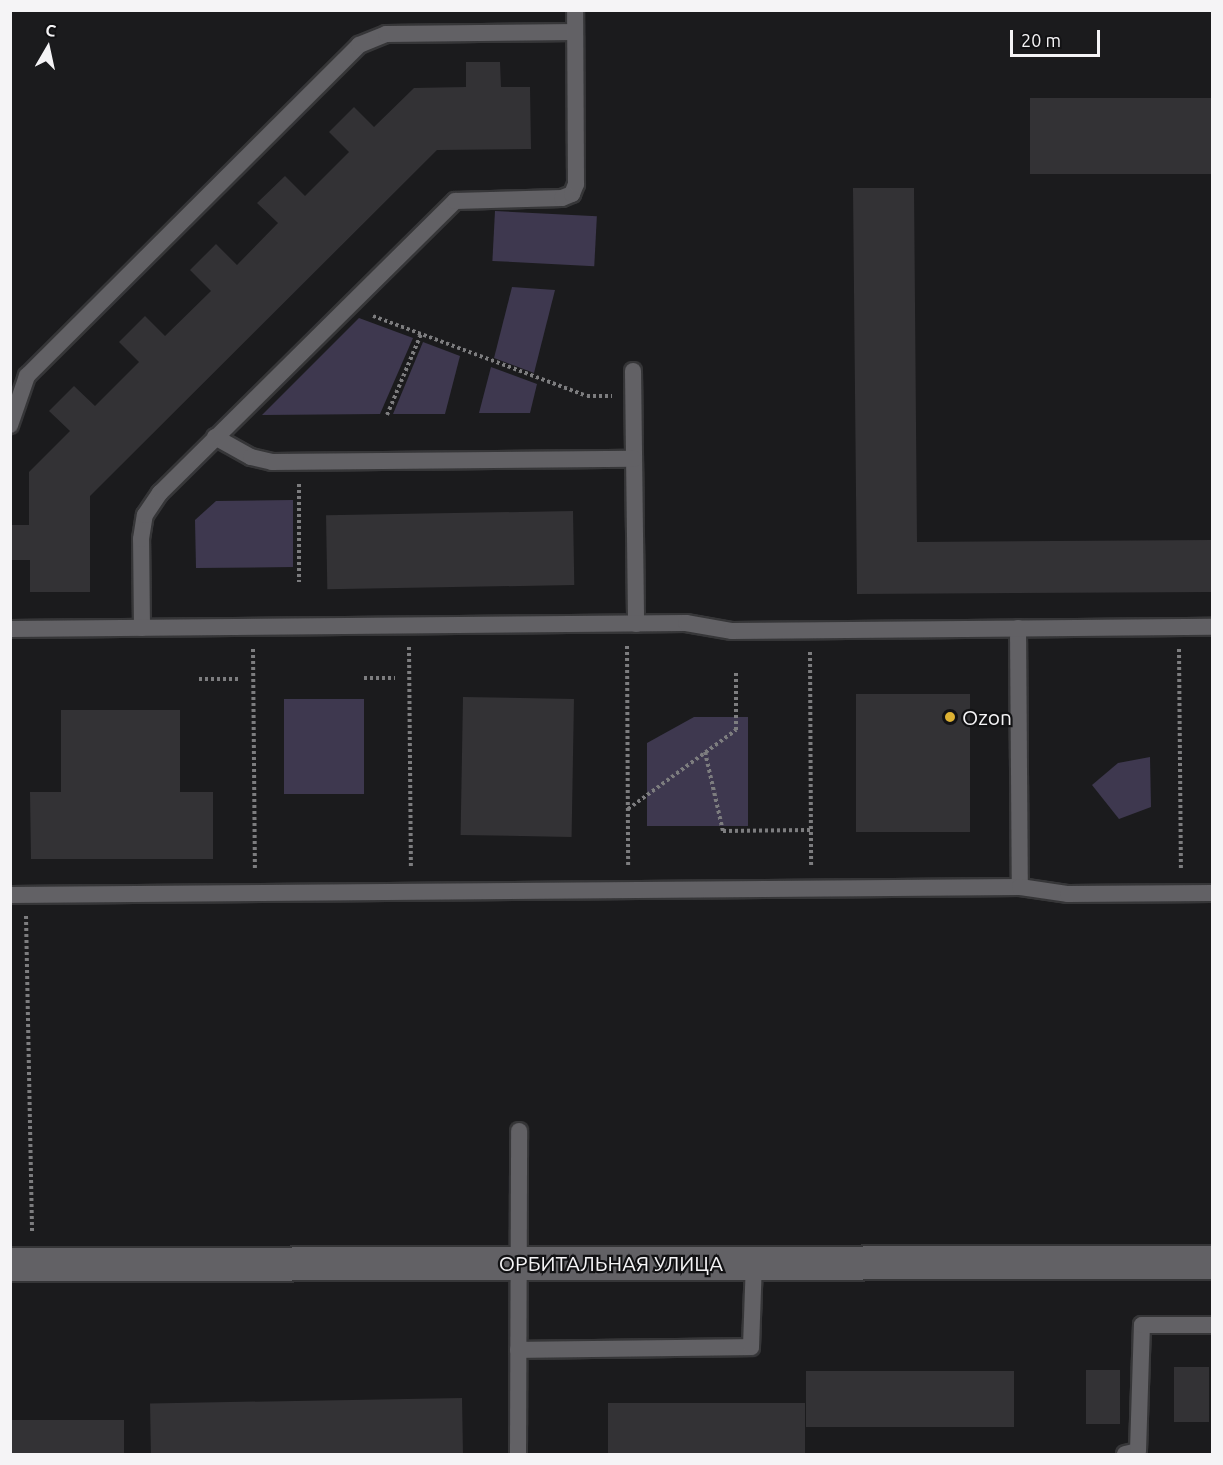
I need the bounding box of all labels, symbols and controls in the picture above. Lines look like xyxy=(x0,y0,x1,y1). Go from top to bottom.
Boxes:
north arrow xyxy=(18,18,78,78)
scale bar xyxy=(1013,18,1103,56)
text: С xyxy=(44,21,57,40)
text: 20 m xyxy=(1021,30,1061,50)
place label: Ozon xyxy=(962,704,1012,730)
marker: Ozon xyxy=(943,710,957,724)
street label: ОРБИТАЛЬНАЯ УЛИЦА xyxy=(499,1250,723,1276)

